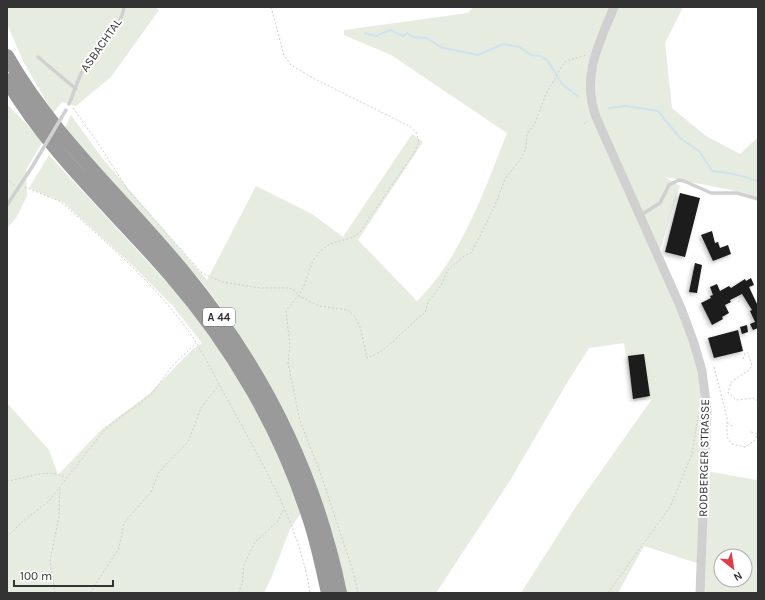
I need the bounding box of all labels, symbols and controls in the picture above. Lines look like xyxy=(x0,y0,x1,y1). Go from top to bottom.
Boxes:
street label: ASBACHTAL xyxy=(78,15,125,74)
road number: A 44 xyxy=(203,308,235,326)
street label: RODBERGER STRASSE xyxy=(696,399,712,517)
north arrow xyxy=(713,548,753,588)
scale bar xyxy=(14,562,113,588)
text: 100 m xyxy=(20,569,52,583)
text: N xyxy=(731,569,744,584)

